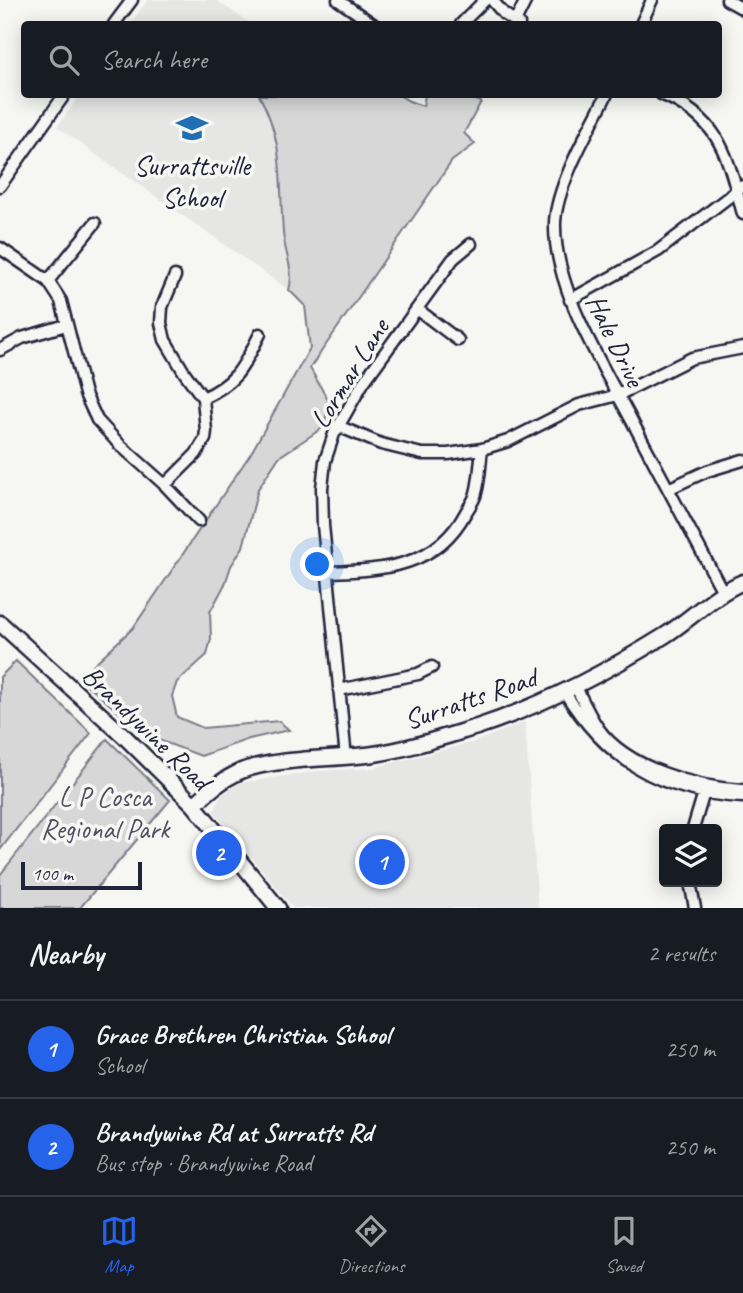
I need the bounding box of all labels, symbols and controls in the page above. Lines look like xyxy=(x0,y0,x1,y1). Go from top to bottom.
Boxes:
search box xyxy=(21,21,722,98)
icon: search xyxy=(45,41,83,79)
text: Search here xyxy=(101,43,207,76)
school or university icon: Surrattsville School xyxy=(175,111,209,145)
place label: Surrattsville School xyxy=(134,148,252,215)
street label: Hale Drive xyxy=(578,288,654,394)
street label: Lormar Lane xyxy=(302,311,398,434)
your location xyxy=(300,547,334,581)
street label: Brandywine Road xyxy=(75,657,221,800)
street label: Surratts Road xyxy=(399,658,545,737)
park label: L P Cosca Regional Park xyxy=(41,779,171,846)
map controls xyxy=(659,824,722,887)
button: layers xyxy=(659,824,722,887)
pin: 2 xyxy=(196,827,242,879)
pin: 1 xyxy=(359,836,405,888)
scale bar xyxy=(21,859,142,891)
text: 100 m xyxy=(32,862,73,886)
text: Nearby xyxy=(28,935,104,973)
text: 2 results xyxy=(648,939,715,968)
text: Grace Brethren Christian School xyxy=(95,1018,390,1051)
text: 1 xyxy=(46,1035,56,1064)
text: 250 m xyxy=(666,1035,715,1064)
text: School xyxy=(95,1051,144,1080)
text: Brandywine Rd at Surratts Rd xyxy=(95,1116,372,1149)
text: 2 xyxy=(46,1133,56,1162)
text: 250 m xyxy=(666,1133,715,1162)
text: Bus stop · Brandywine Road xyxy=(95,1149,312,1178)
tab: Map xyxy=(100,1212,138,1278)
tab: Directions xyxy=(338,1212,405,1278)
tab: Saved xyxy=(605,1212,643,1278)

